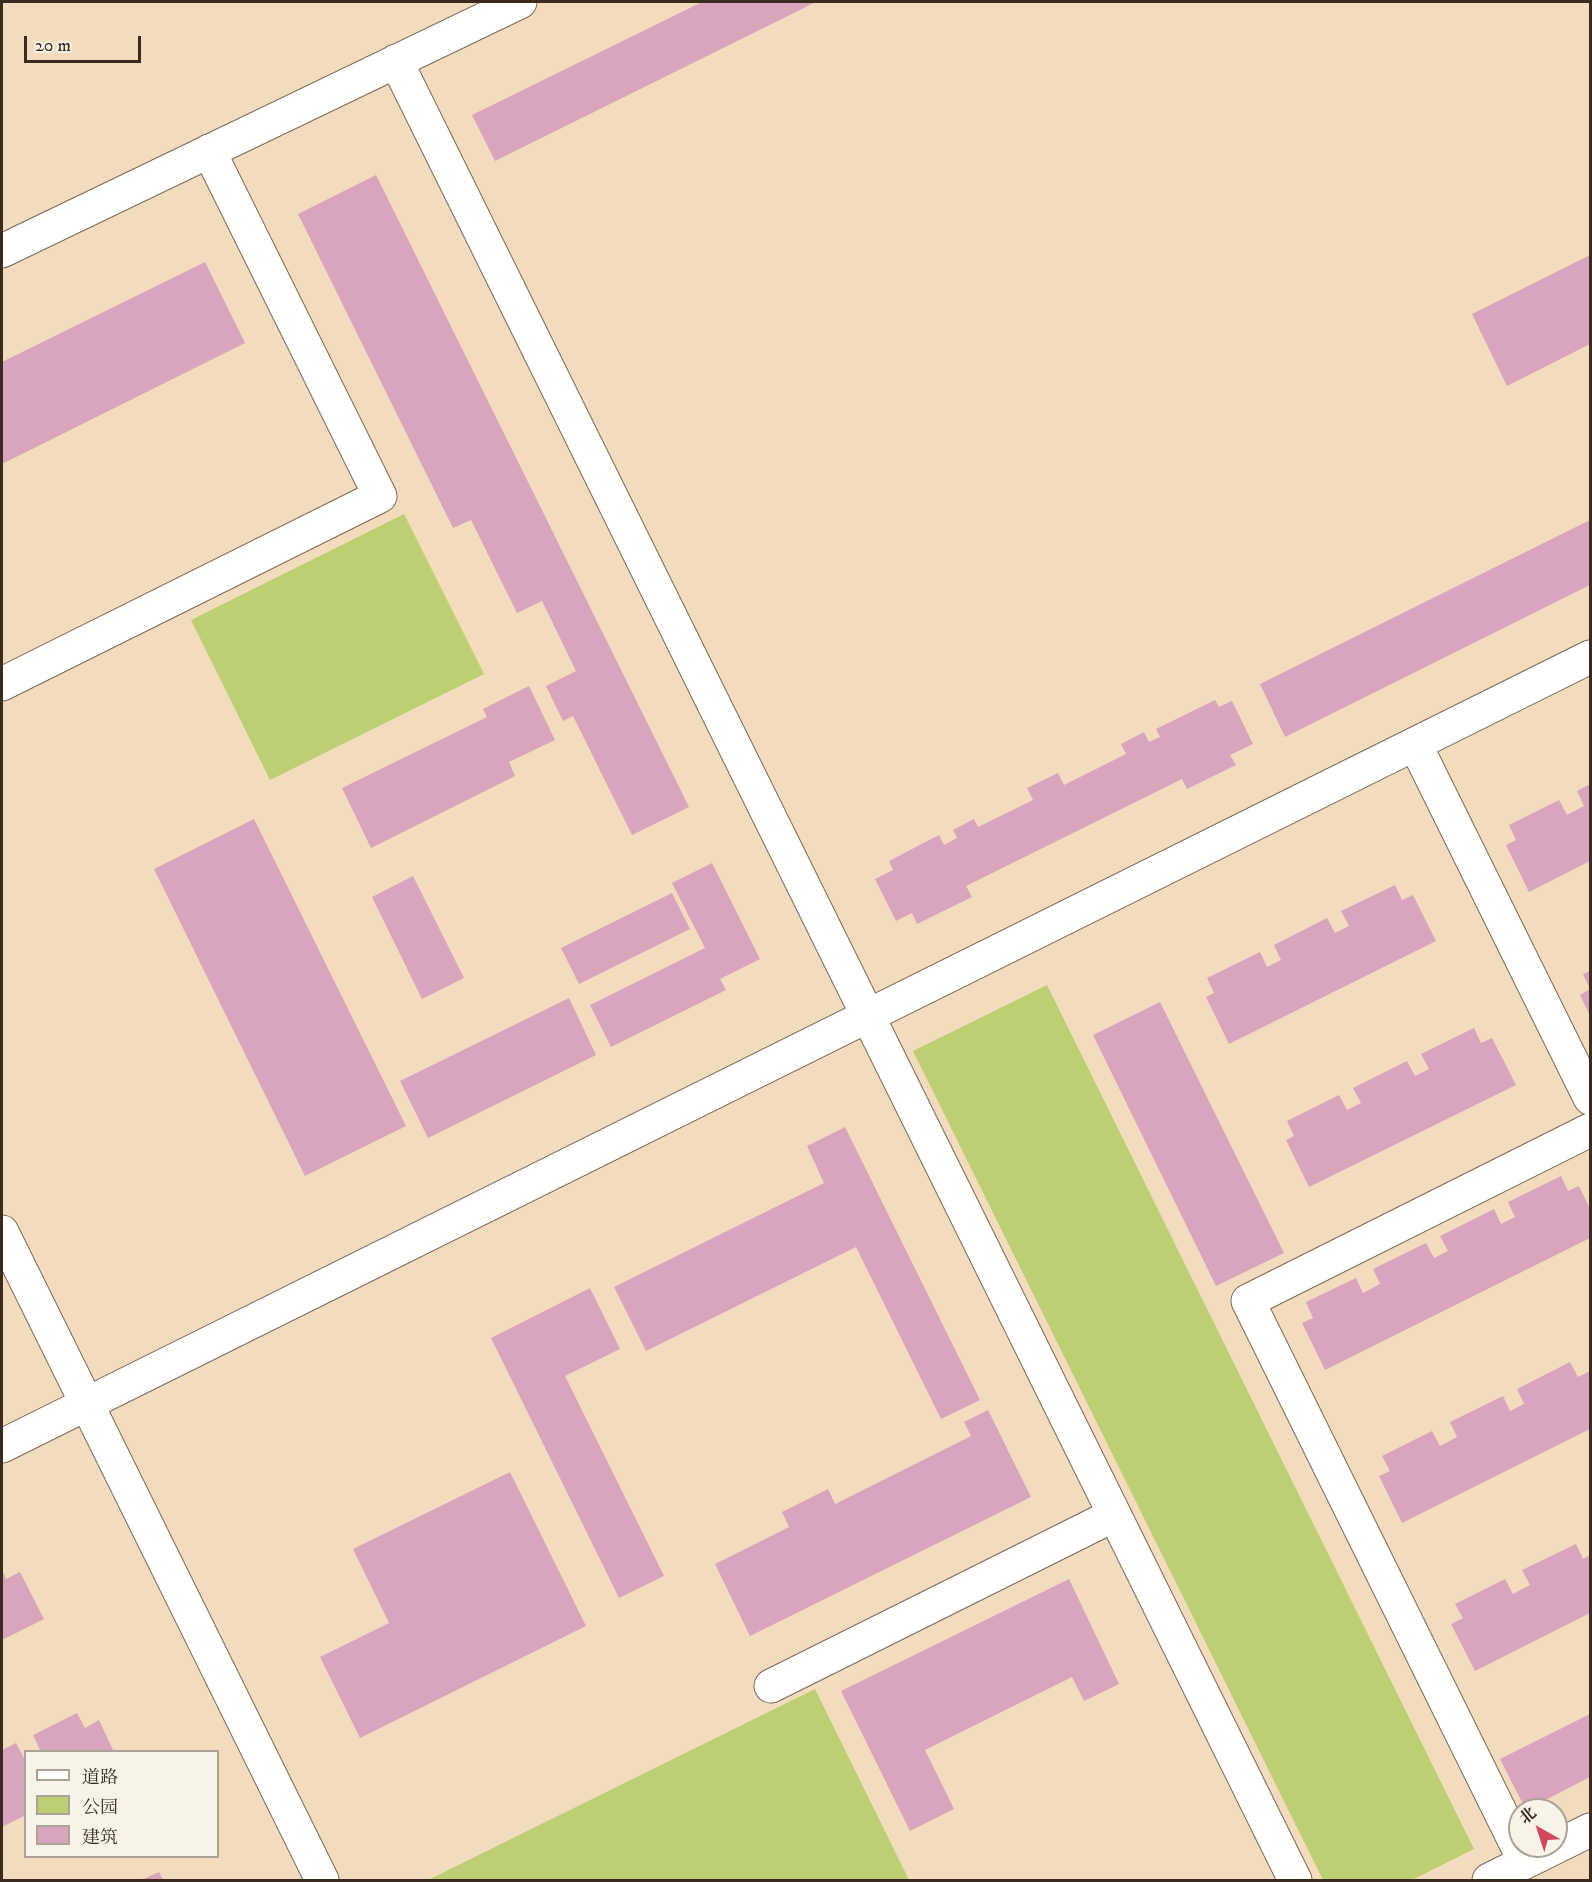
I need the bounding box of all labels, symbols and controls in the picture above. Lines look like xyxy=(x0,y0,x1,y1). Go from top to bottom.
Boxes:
scale bar xyxy=(27,24,144,62)
text: 20 m xyxy=(35,35,71,57)
legend xyxy=(24,1750,219,1858)
text: 道路 xyxy=(82,1767,118,1789)
text: 公园 xyxy=(82,1797,118,1819)
north arrow xyxy=(1508,1798,1568,1858)
text: 北 xyxy=(1515,1803,1540,1828)
text: 建筑 xyxy=(82,1827,118,1849)

